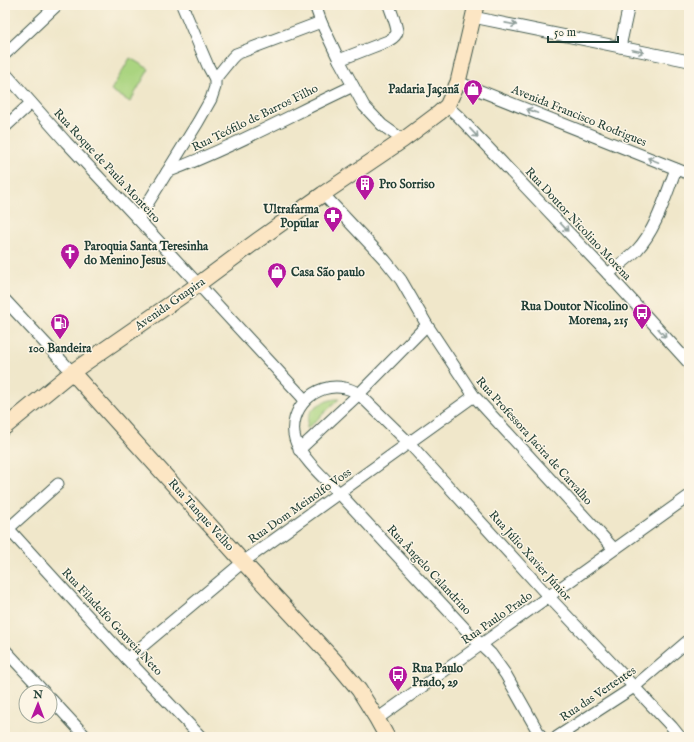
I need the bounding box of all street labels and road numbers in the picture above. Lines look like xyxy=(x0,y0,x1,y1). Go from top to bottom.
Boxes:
street label: Rua Teófilo de Barros Filho xyxy=(189,81,321,155)
street label: Avenida Francisco Rodrigues xyxy=(508,82,649,150)
street label: Rua Roque de Paula Monteiro xyxy=(49,106,164,227)
street label: Rua Doutor Nicolino Morena xyxy=(522,164,635,284)
street label: Avenida Guapira xyxy=(131,274,209,335)
street label: Rua Professora Jacira de Carvalho xyxy=(472,374,596,509)
street label: Rua Dom Meinolfo Voss xyxy=(245,465,355,547)
street label: Rua Tanque Velho xyxy=(164,476,238,555)
street label: Rua Júlio Xavier Júnior xyxy=(485,508,575,605)
street label: Rua Ângelo Calandrino xyxy=(383,521,476,618)
street label: Rua Filadelfo Gouveia Neto xyxy=(58,565,166,679)
street label: Rua Paulo Prado xyxy=(459,588,536,648)
street label: Rua das Vertentes xyxy=(557,663,639,725)

